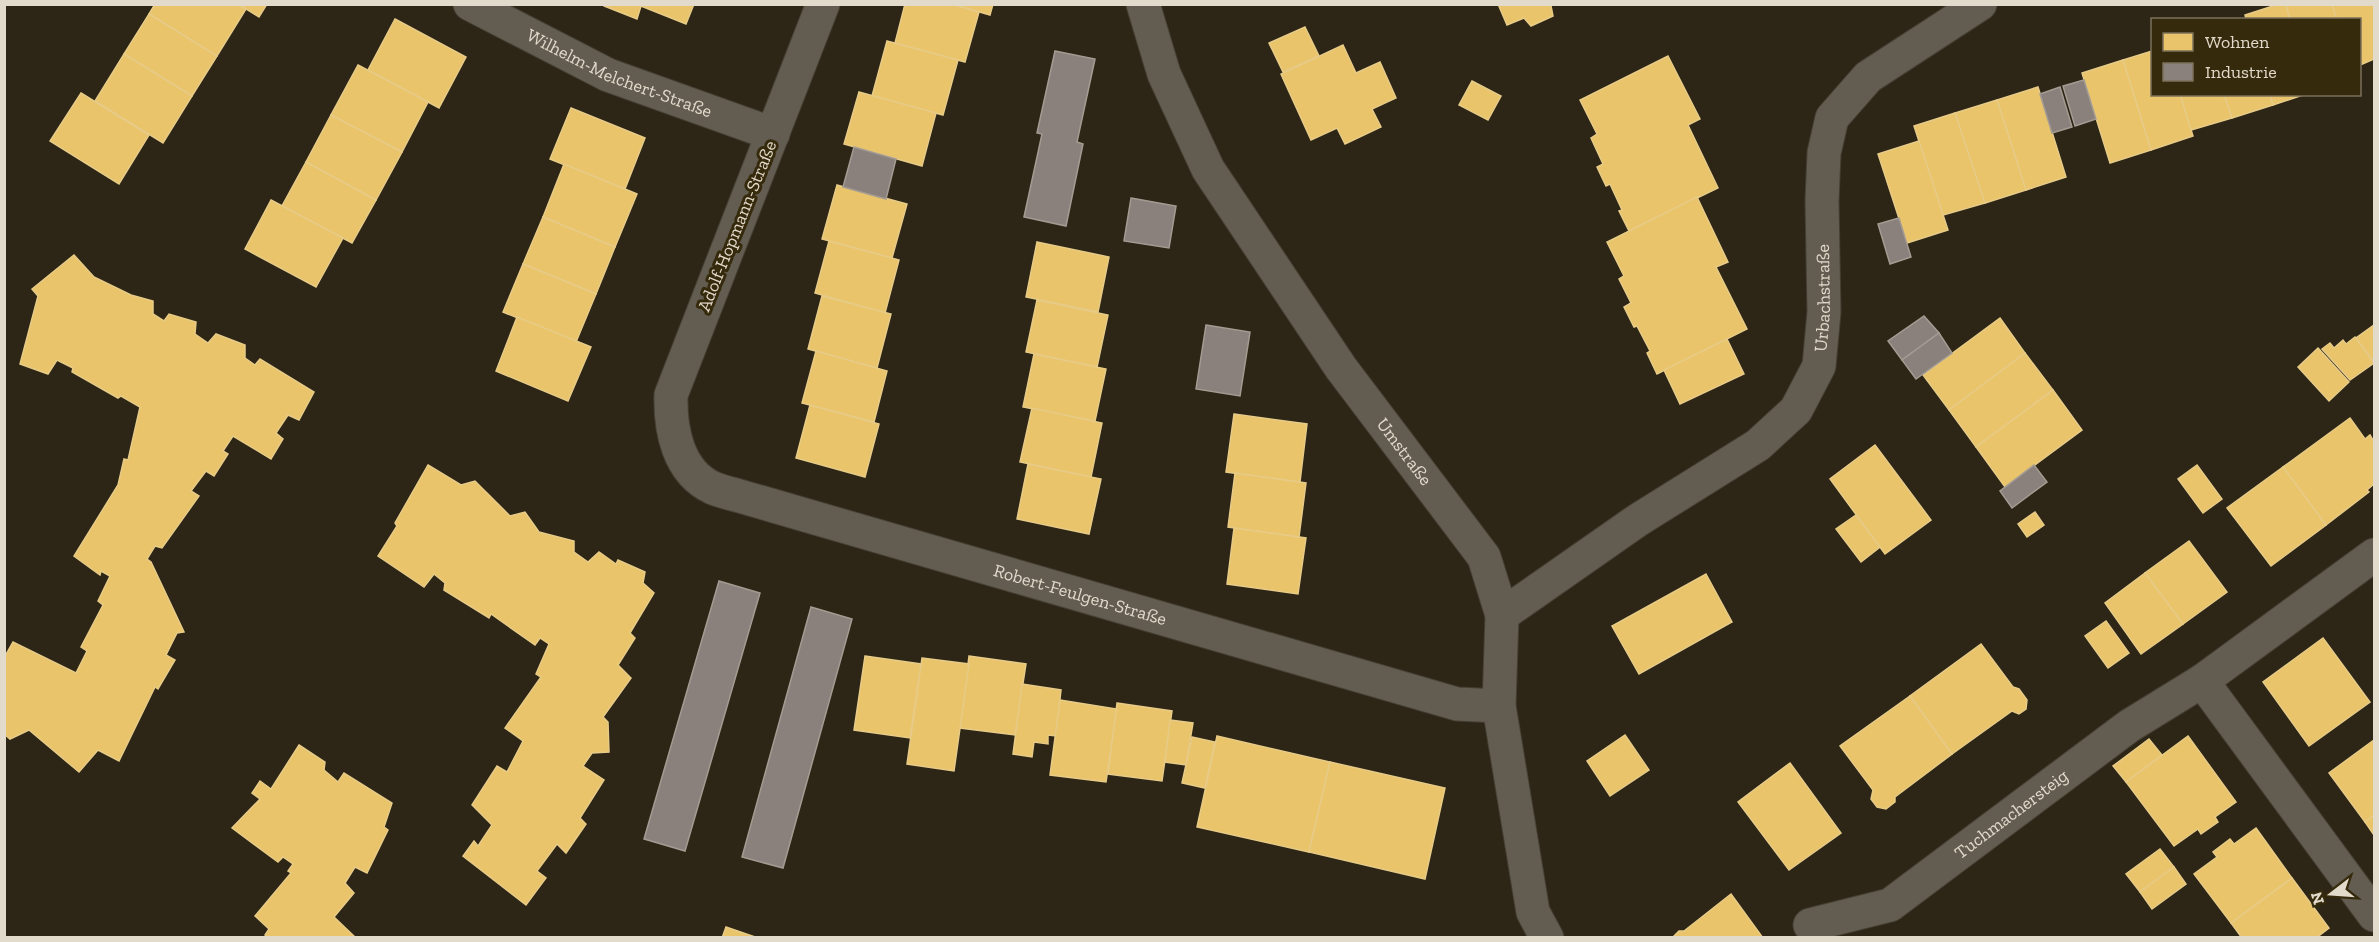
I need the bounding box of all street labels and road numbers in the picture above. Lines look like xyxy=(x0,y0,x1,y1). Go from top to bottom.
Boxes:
street label: Wilhelm-Melchert-Straße xyxy=(523,24,715,122)
street label: Adolf-Hopmann-Straße xyxy=(693,137,781,315)
street label: Urbachstraße xyxy=(1809,244,1835,353)
street label: Umstraße xyxy=(1372,413,1437,490)
street label: Robert-Feulgen-Straße xyxy=(991,559,1169,630)
street label: Tuchmachersteig xyxy=(1950,764,2073,864)

